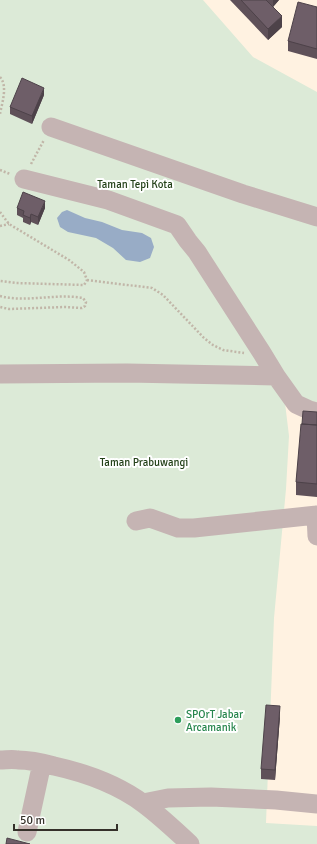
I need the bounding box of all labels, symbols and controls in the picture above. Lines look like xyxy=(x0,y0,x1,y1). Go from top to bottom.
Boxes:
park label: Taman Tepi Kota xyxy=(97,178,173,191)
park label: Taman Prabuwangi xyxy=(100,456,188,469)
place label: SPOrT Jabar Arcamanik xyxy=(186,708,243,734)
marker: SPOrT Jabar Arcamanik xyxy=(173,715,183,725)
scale bar xyxy=(14,806,117,832)
text: 50 m xyxy=(20,813,45,828)

